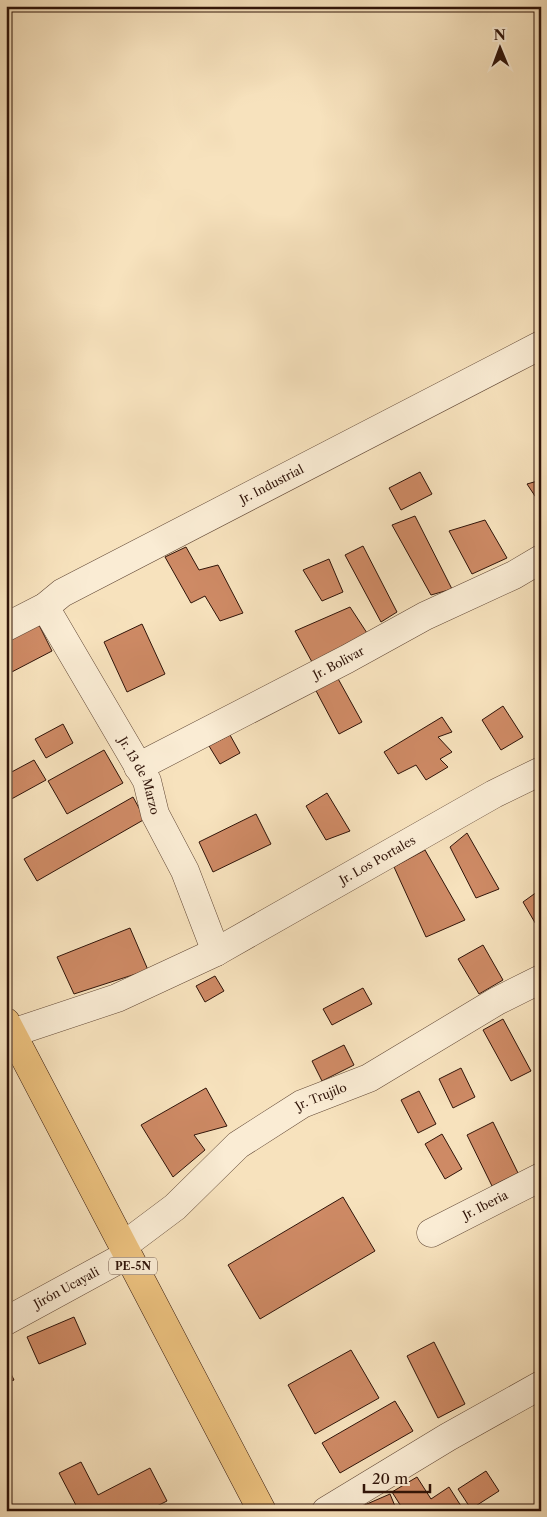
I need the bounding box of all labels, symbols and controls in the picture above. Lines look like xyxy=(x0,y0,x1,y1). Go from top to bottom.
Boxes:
north arrow xyxy=(474,22,524,72)
text: N xyxy=(494,26,506,44)
street label: Jr. Industrial xyxy=(235,461,306,508)
street label: Jr. Bolivar xyxy=(309,643,367,683)
street label: Jr. 13 de Marzo xyxy=(115,732,163,816)
street label: Jr. Los Portales xyxy=(335,832,418,888)
street label: Jr. Trujilo xyxy=(291,1079,349,1114)
street label: Jr. Iberia xyxy=(458,1187,511,1224)
road number: PE-5N xyxy=(109,1258,157,1274)
street label: Jirón Ucayali xyxy=(29,1263,102,1312)
scale bar xyxy=(364,1462,431,1494)
text: 20 m xyxy=(372,1469,408,1488)

